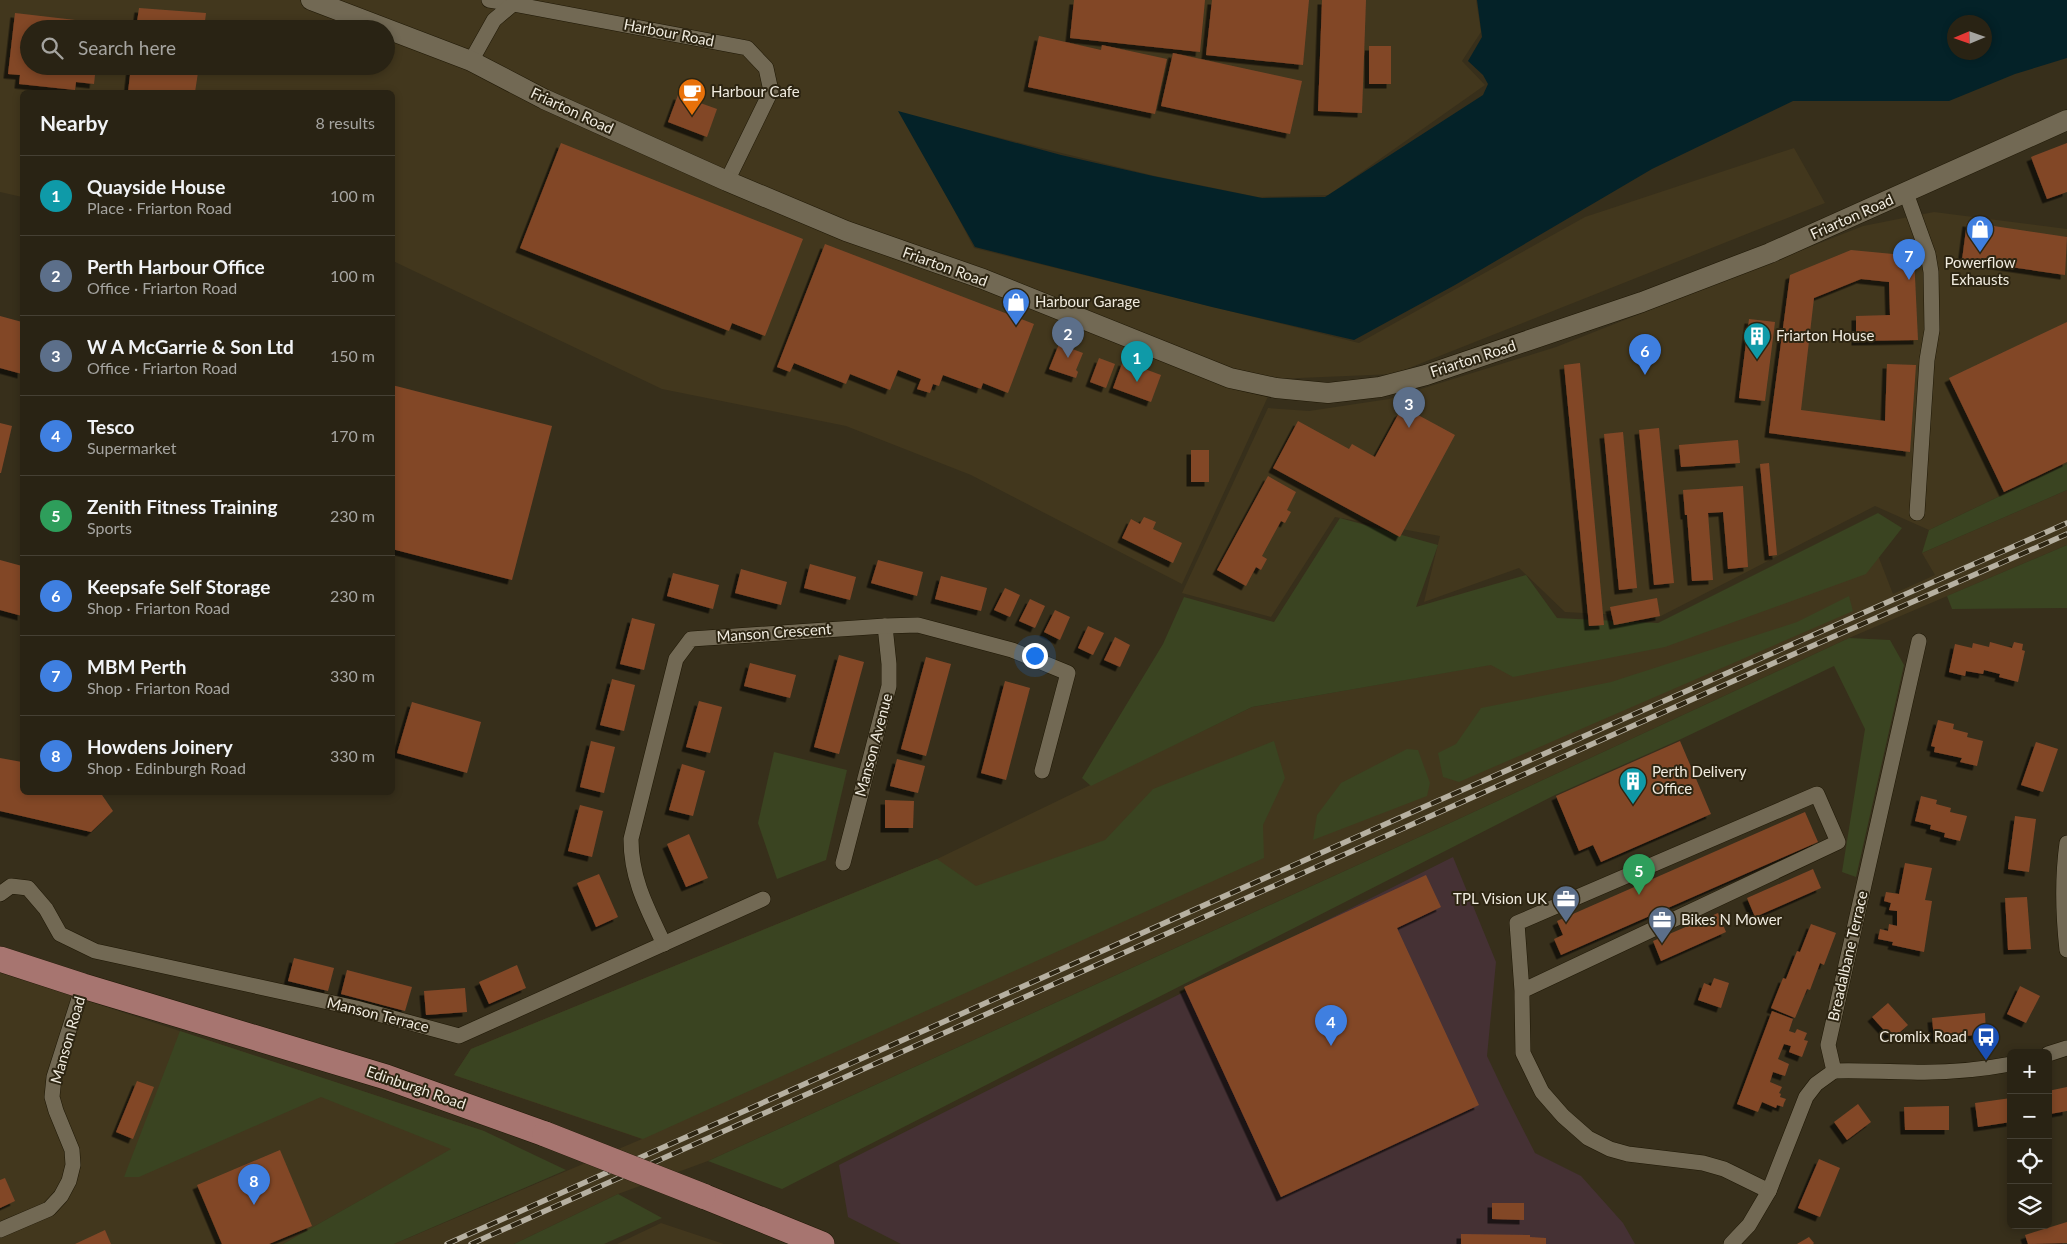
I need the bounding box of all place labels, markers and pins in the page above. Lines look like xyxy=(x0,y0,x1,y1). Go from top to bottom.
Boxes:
cafe icon: Harbour Cafe xyxy=(677,77,707,116)
place label: Harbour Cafe xyxy=(711,82,800,100)
shop icon: Powerflow Exhausts xyxy=(1965,214,1995,253)
pin: 7 xyxy=(1893,239,1925,280)
place label: Powerflow Exhausts xyxy=(1944,253,2016,288)
shop icon: Harbour Garage xyxy=(1001,287,1031,326)
place label: Harbour Garage xyxy=(1035,292,1140,310)
pin: 2 xyxy=(1052,317,1084,358)
building icon: Friarton House xyxy=(1742,321,1772,360)
place label: Friarton House xyxy=(1776,326,1874,344)
pin: 6 xyxy=(1629,334,1661,375)
pin: 1 xyxy=(1121,341,1153,382)
pin: 3 xyxy=(1393,387,1425,428)
place label: Perth Delivery Office xyxy=(1652,762,1747,797)
building icon: Perth Delivery Office xyxy=(1618,766,1648,805)
pin: 5 xyxy=(1623,854,1655,895)
office icon: TPL Vision UK xyxy=(1551,884,1581,923)
place label: TPL Vision UK xyxy=(1453,889,1547,907)
office icon: Bikes N Mower xyxy=(1647,905,1677,944)
place label: Bikes N Mower xyxy=(1681,910,1783,928)
pin: 4 xyxy=(1315,1005,1347,1046)
bus stop icon: Cromlix Road xyxy=(1971,1022,2001,1061)
place label: Cromlix Road xyxy=(1879,1027,1967,1045)
pin: 8 xyxy=(238,1164,270,1205)

